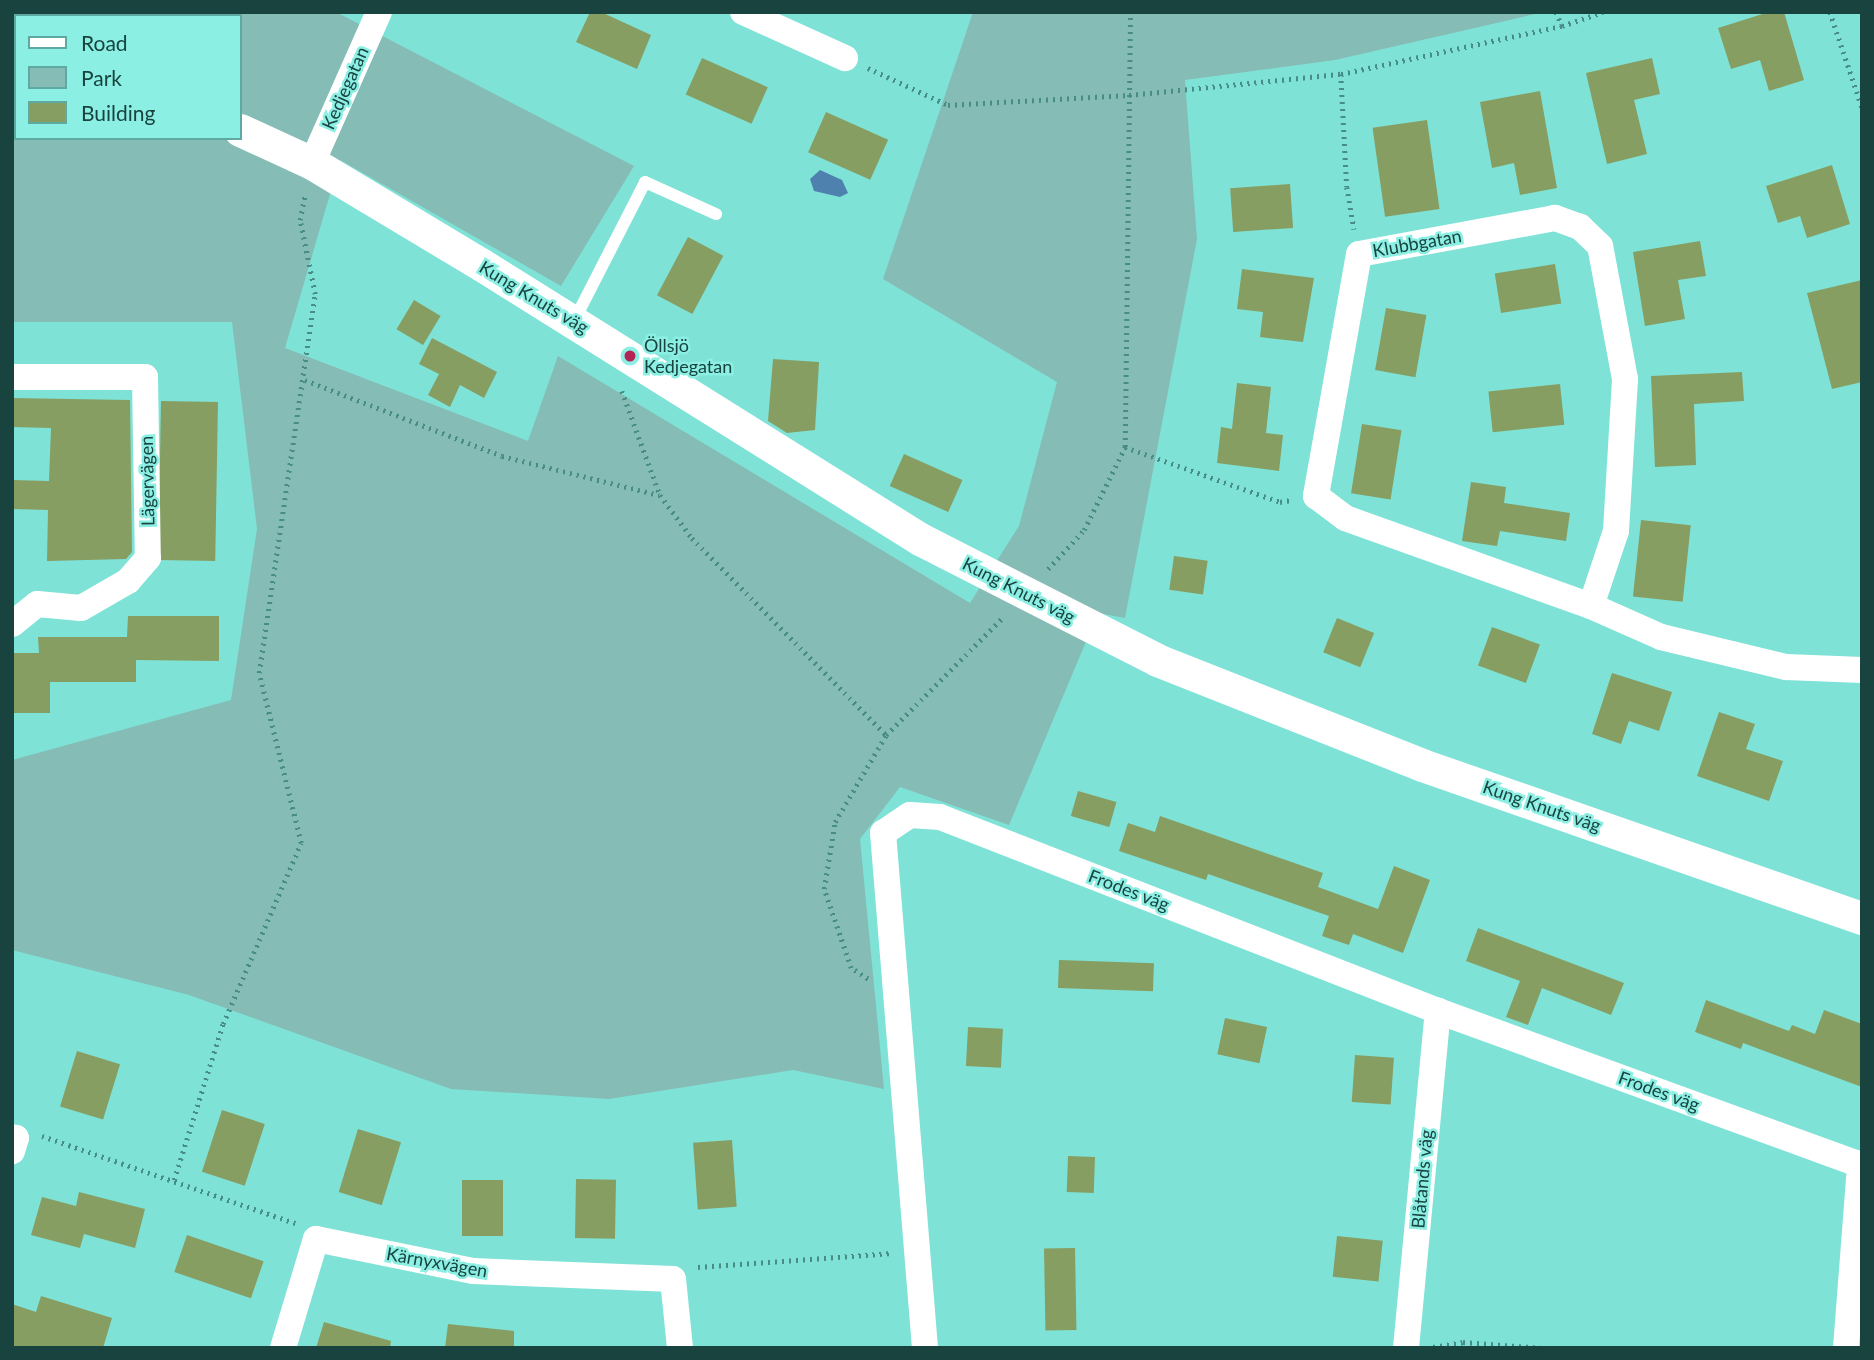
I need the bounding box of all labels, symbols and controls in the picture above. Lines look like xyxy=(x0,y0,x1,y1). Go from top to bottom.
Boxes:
legend xyxy=(14,14,242,140)
text: Road xyxy=(81,30,128,55)
street label: Kedjegatan xyxy=(317,43,373,133)
text: Park xyxy=(81,65,122,90)
text: Building xyxy=(81,100,156,125)
street label: Klubbgatan xyxy=(1371,225,1463,261)
street label: Kung Knuts väg xyxy=(475,256,593,338)
place label: Öllsjö Kedjegatan xyxy=(644,335,732,378)
marker: Öllsjö Kedjegatan xyxy=(622,348,638,364)
street label: Lägervägen xyxy=(135,436,159,526)
street label: Kung Knuts väg xyxy=(959,552,1079,628)
street label: Kung Knuts väg xyxy=(1480,776,1604,836)
street label: Frodes väg xyxy=(1085,865,1173,915)
street label: Frodes väg xyxy=(1615,1066,1703,1116)
street label: Blåtands väg xyxy=(1407,1128,1437,1230)
street label: Kärnyxvägen xyxy=(385,1242,489,1282)

